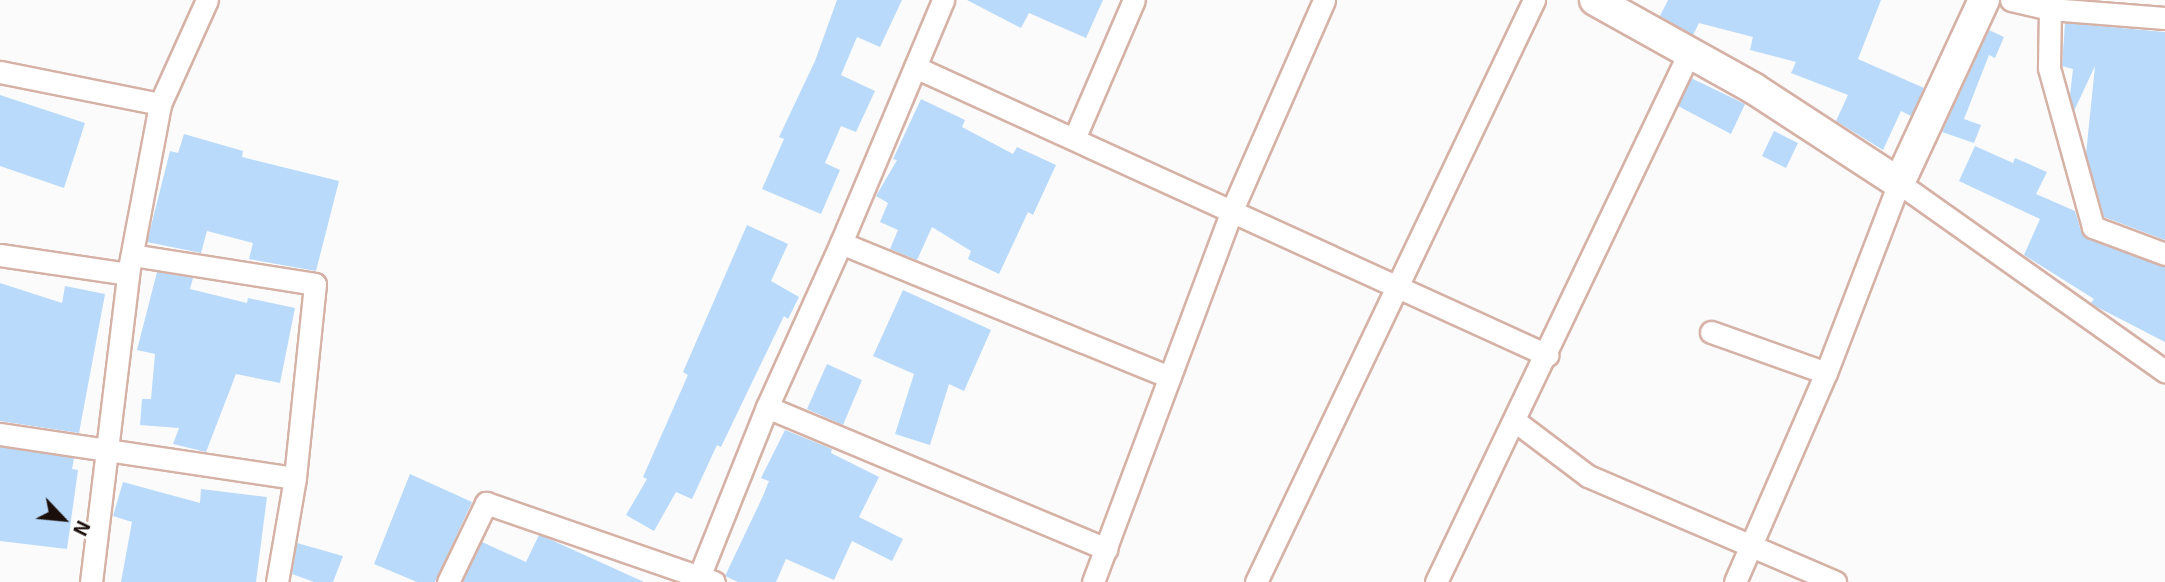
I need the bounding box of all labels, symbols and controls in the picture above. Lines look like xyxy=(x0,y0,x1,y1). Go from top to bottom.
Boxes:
north arrow xyxy=(28,484,98,554)
text: N xyxy=(69,517,96,540)

